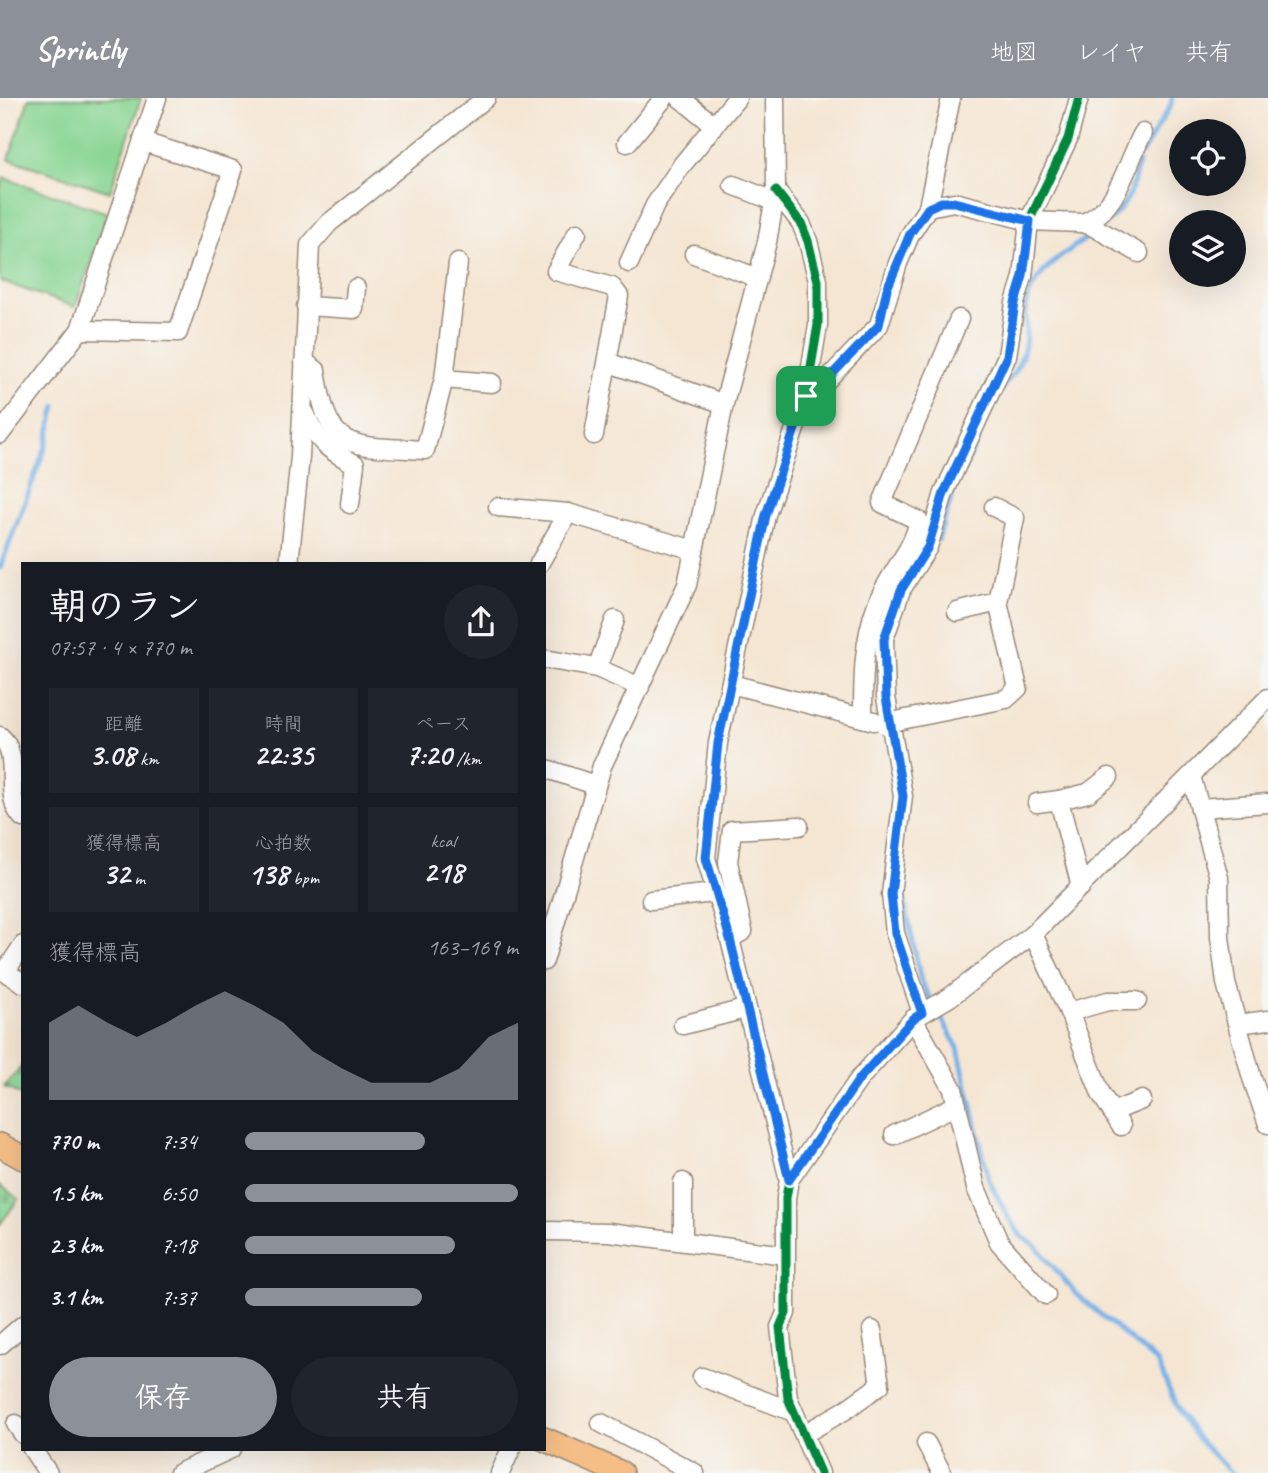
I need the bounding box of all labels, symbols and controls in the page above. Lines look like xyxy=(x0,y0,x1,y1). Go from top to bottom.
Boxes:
text: Sprintly xyxy=(35,28,125,70)
text: 地図 xyxy=(990,37,1038,67)
text: レイヤ xyxy=(1076,37,1147,67)
text: 共有 xyxy=(1185,37,1233,67)
map controls xyxy=(1169,119,1246,287)
button: locate xyxy=(1169,119,1246,196)
button: layers xyxy=(1169,210,1246,287)
pin xyxy=(776,366,836,426)
icon: arrive xyxy=(787,377,825,415)
text: 朝のラン xyxy=(49,583,201,630)
button: share xyxy=(444,585,518,659)
text: 07:57 · 4 × 770 m xyxy=(49,633,192,662)
text: 距離 xyxy=(105,712,143,736)
text: 時間 xyxy=(264,712,303,736)
text: ペース xyxy=(415,712,471,736)
text: 3.08 xyxy=(89,736,135,774)
text: 22:35 xyxy=(254,736,313,774)
text: 7:20 xyxy=(405,736,452,774)
text: km xyxy=(135,747,159,771)
text: /km xyxy=(452,747,481,771)
text: kcal xyxy=(431,829,456,853)
text: 獲得標高 xyxy=(86,831,162,855)
text: 心拍数 xyxy=(255,831,312,855)
text: 218 xyxy=(423,853,463,891)
text: 32 xyxy=(103,855,130,893)
text: 138 xyxy=(248,855,288,893)
text: m xyxy=(130,866,145,890)
text: bpm xyxy=(288,866,319,890)
text: 163–169 m xyxy=(427,933,518,962)
text: 獲得標高 xyxy=(49,938,141,967)
text: 770 m xyxy=(49,1127,99,1156)
text: 7:34 xyxy=(161,1127,197,1156)
text: 1.5 km xyxy=(49,1179,102,1208)
text: 6:50 xyxy=(161,1179,197,1208)
text: 2.3 km xyxy=(49,1231,103,1260)
text: 7:18 xyxy=(161,1231,197,1260)
text: 3.1 km xyxy=(49,1283,103,1312)
text: 7:37 xyxy=(161,1283,197,1312)
button: 保存 xyxy=(49,1357,277,1437)
button: 共有 xyxy=(291,1357,518,1437)

